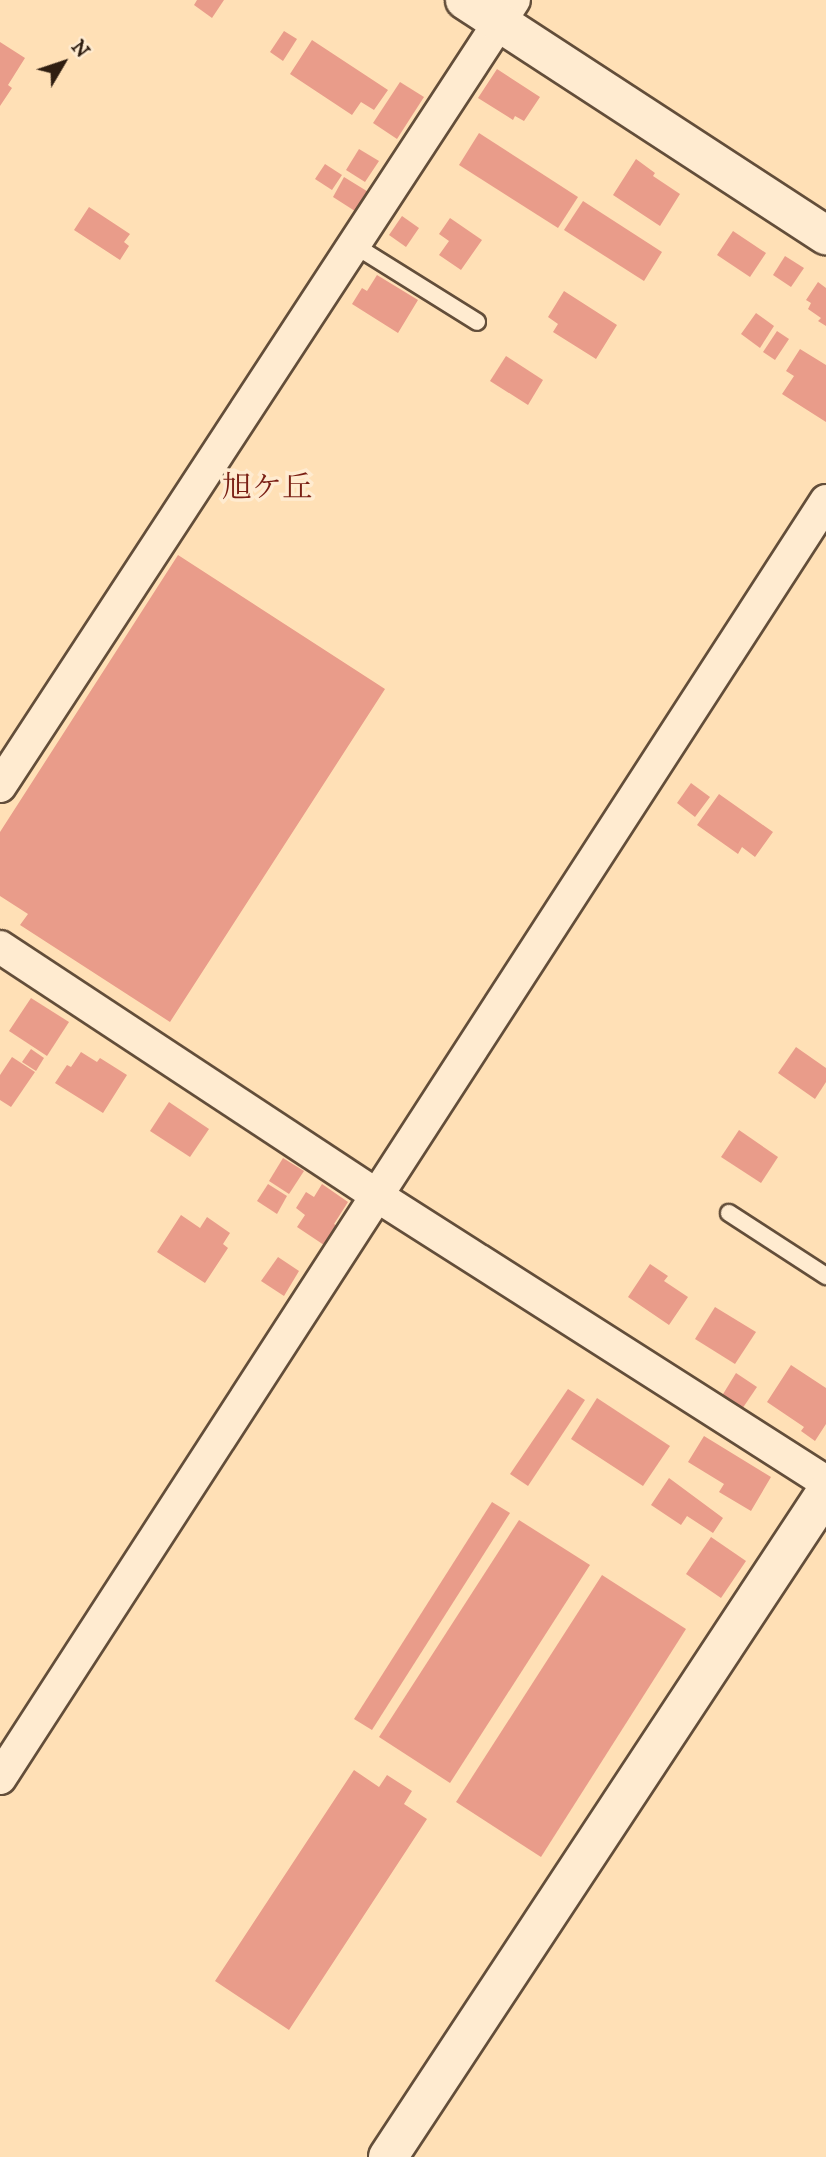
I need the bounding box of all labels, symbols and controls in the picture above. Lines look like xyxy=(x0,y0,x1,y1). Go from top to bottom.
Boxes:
north arrow xyxy=(28,28,98,98)
text: N xyxy=(66,36,94,63)
district label: 旭ケ丘 xyxy=(222,471,312,507)

